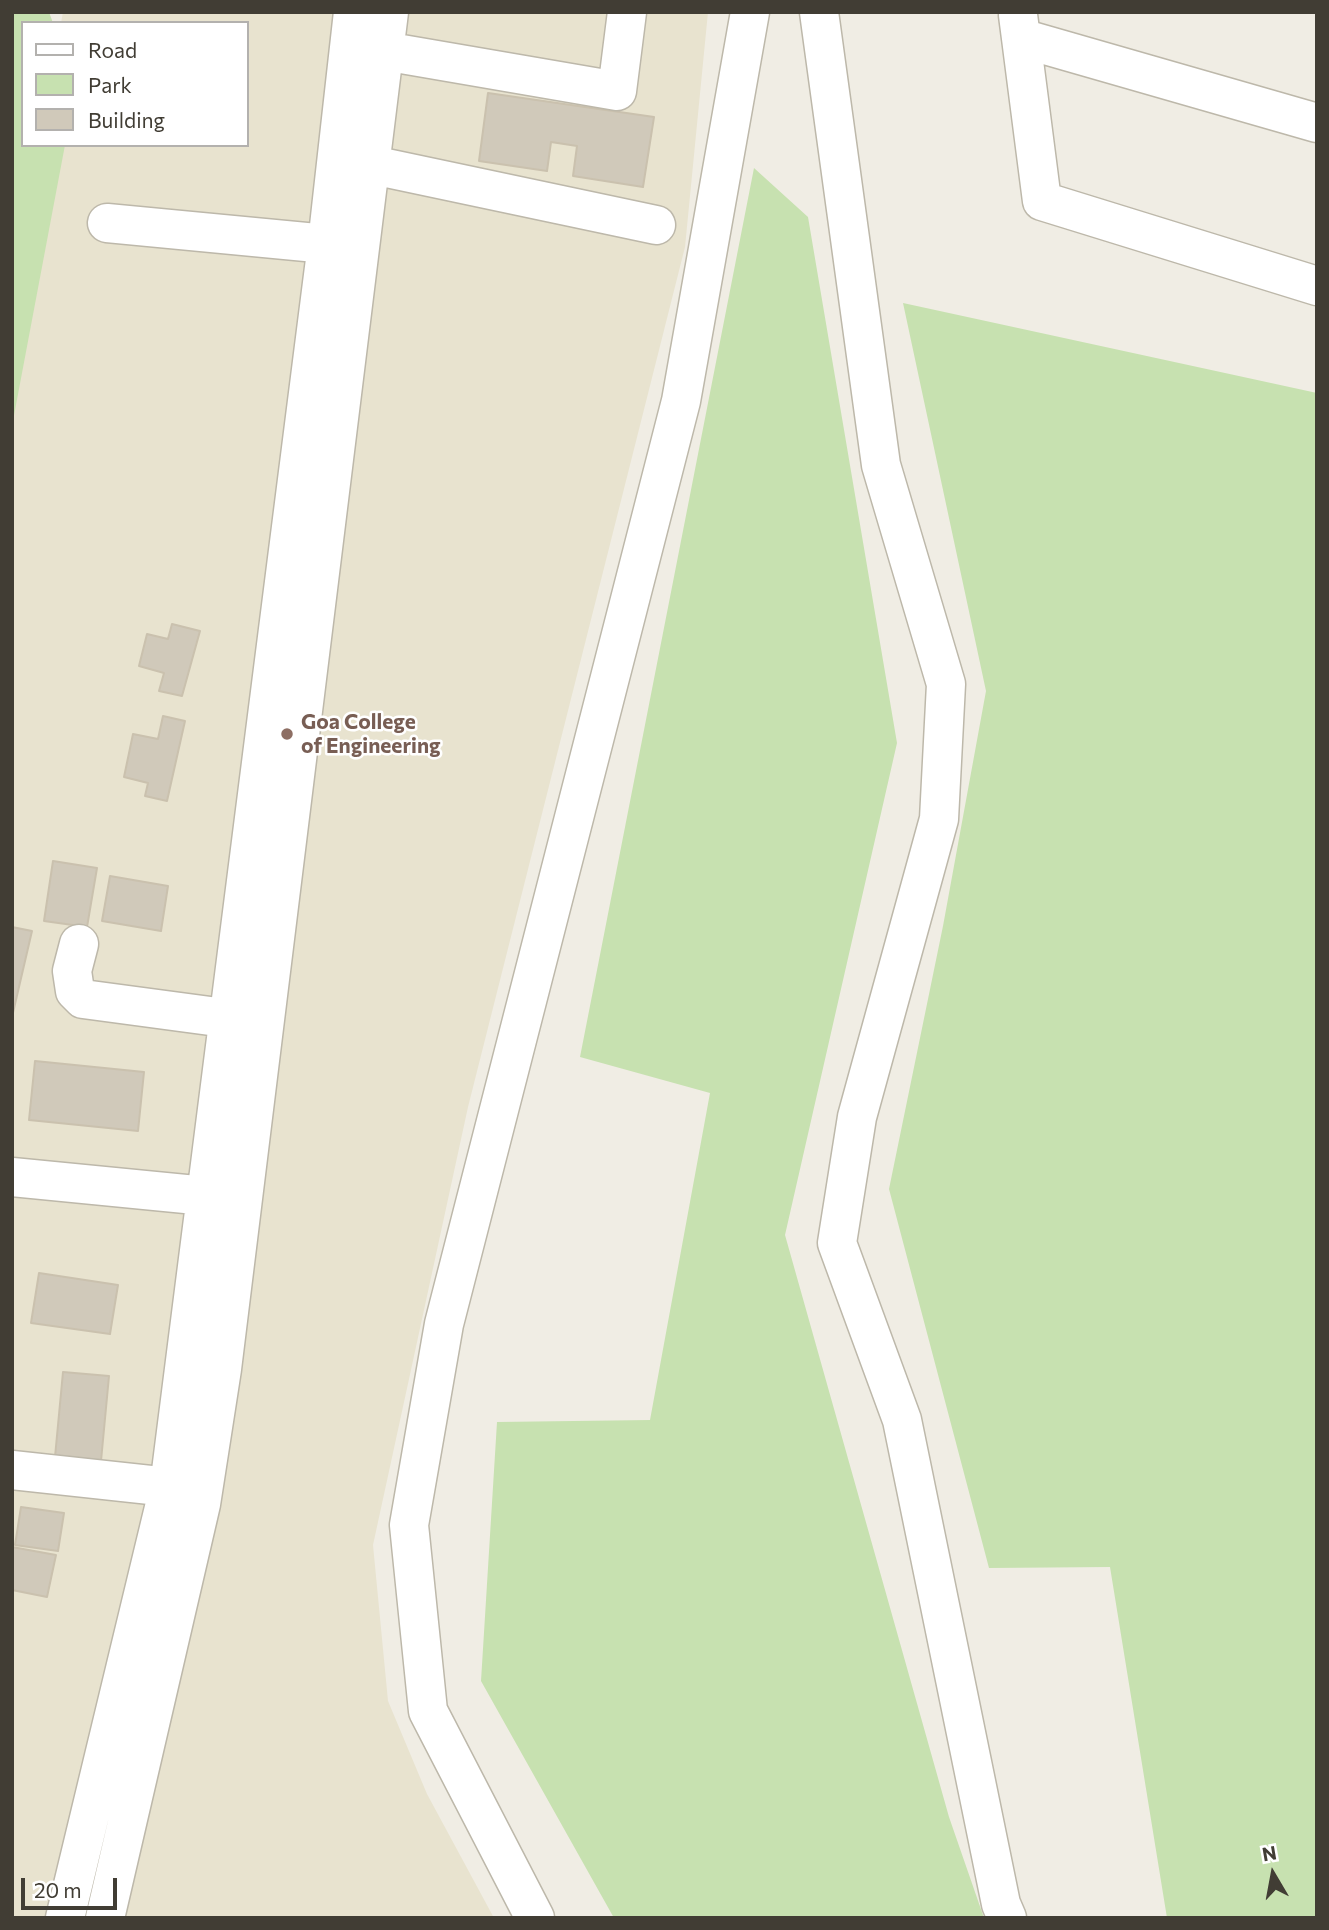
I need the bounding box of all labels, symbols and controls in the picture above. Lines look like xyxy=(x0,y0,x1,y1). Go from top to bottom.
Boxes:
legend xyxy=(21,21,248,147)
text: Road xyxy=(88,37,137,62)
text: Park xyxy=(88,72,132,97)
text: Building xyxy=(88,107,165,132)
place label: Goa College of Engineering xyxy=(301,709,441,759)
marker: Goa College of Engineering xyxy=(279,726,295,742)
north arrow xyxy=(1238,1839,1308,1909)
text: N xyxy=(1260,1840,1278,1865)
scale bar xyxy=(24,1864,121,1908)
text: 20 m xyxy=(34,1877,82,1902)

